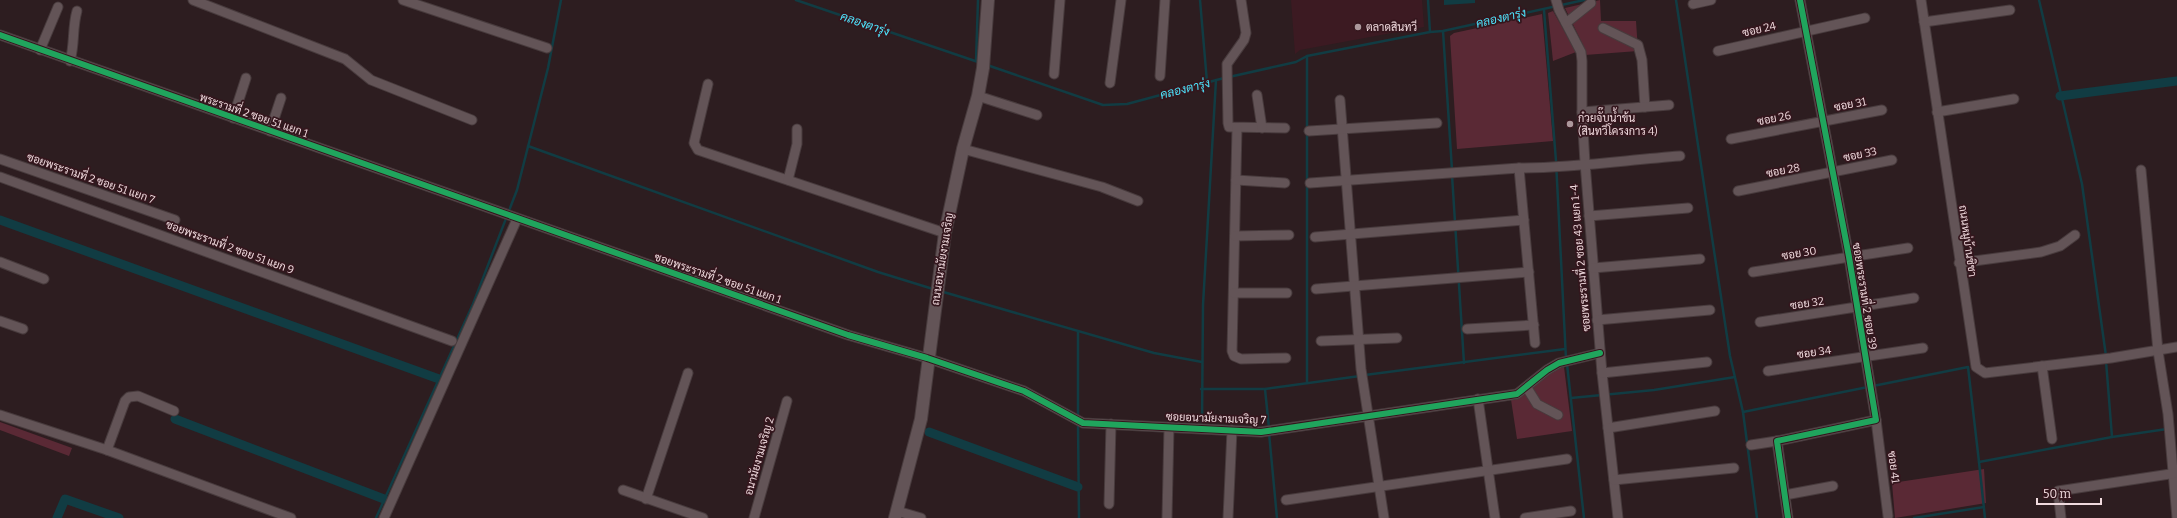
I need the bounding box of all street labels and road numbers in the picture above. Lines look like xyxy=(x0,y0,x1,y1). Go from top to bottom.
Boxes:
street label: ซอย 24 xyxy=(1741,19,1778,40)
street label: พระรามที่ 2 ซอย 51 แยก 1 xyxy=(198,86,312,140)
street label: ซอย 31 xyxy=(1833,95,1868,114)
street label: ซอย 26 xyxy=(1756,109,1792,128)
street label: ซอย 33 xyxy=(1842,145,1878,164)
street label: ซอยพระรามที่ 2 ซอย 51 แยก 7 xyxy=(25,146,159,207)
street label: ซอย 28 xyxy=(1765,161,1801,180)
street label: ซอยพระรามที่ 2 ซอย 43 แยก 1-4 xyxy=(1563,183,1593,332)
street label: ถนนหมู่บ้านชิชา xyxy=(1955,204,1980,278)
street label: ถนนอนามัยงามเจริญ xyxy=(928,212,956,306)
street label: ซอยพระรามที่ 2 ซอย 51 แยก 9 xyxy=(164,213,297,277)
street label: ซอยพระรามที่ 2 ซอย 39 xyxy=(1850,241,1884,350)
street label: ซอย 30 xyxy=(1781,244,1817,263)
street label: ซอยพระรามที่ 2 ซอย 51 แยก 1 xyxy=(653,246,785,307)
street label: ซอย 32 xyxy=(1789,294,1825,313)
street label: ซอย 34 xyxy=(1796,344,1833,361)
street label: ซอยอนามัยงามเจริญ 7 xyxy=(1166,409,1267,427)
street label: อนามัยงามเจริญ 2 xyxy=(741,415,777,497)
street label: ซอย 41 xyxy=(1885,450,1902,485)

